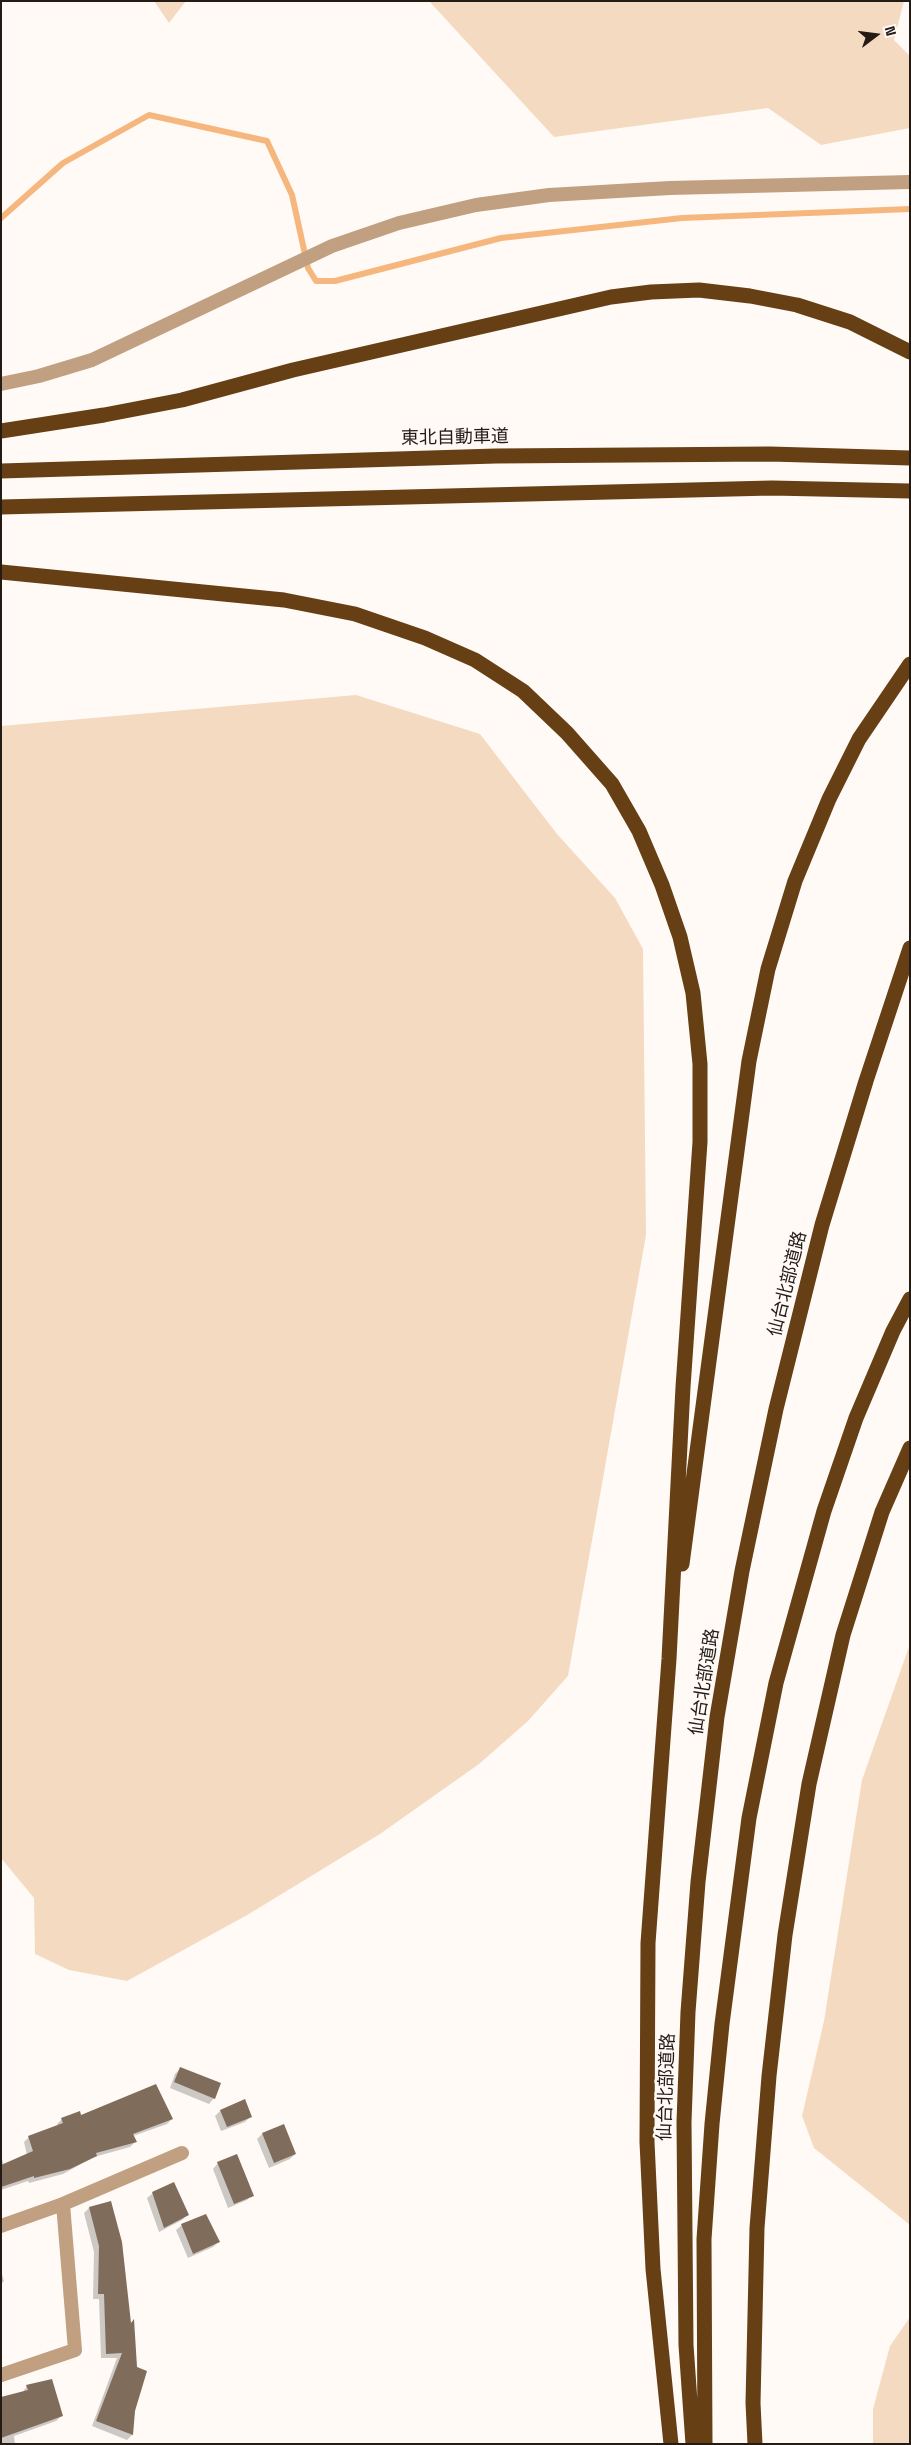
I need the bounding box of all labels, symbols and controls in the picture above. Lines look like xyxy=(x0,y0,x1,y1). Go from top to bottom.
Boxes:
north arrow xyxy=(851,10,901,60)
text: N xyxy=(881,24,900,38)
street label: 東北自動車道 xyxy=(401,426,509,450)
street label: 仙台北部道路 xyxy=(764,1229,812,1339)
street label: 仙台北部道路 xyxy=(686,1627,724,1737)
street label: 仙台北部道路 xyxy=(654,2033,680,2141)

